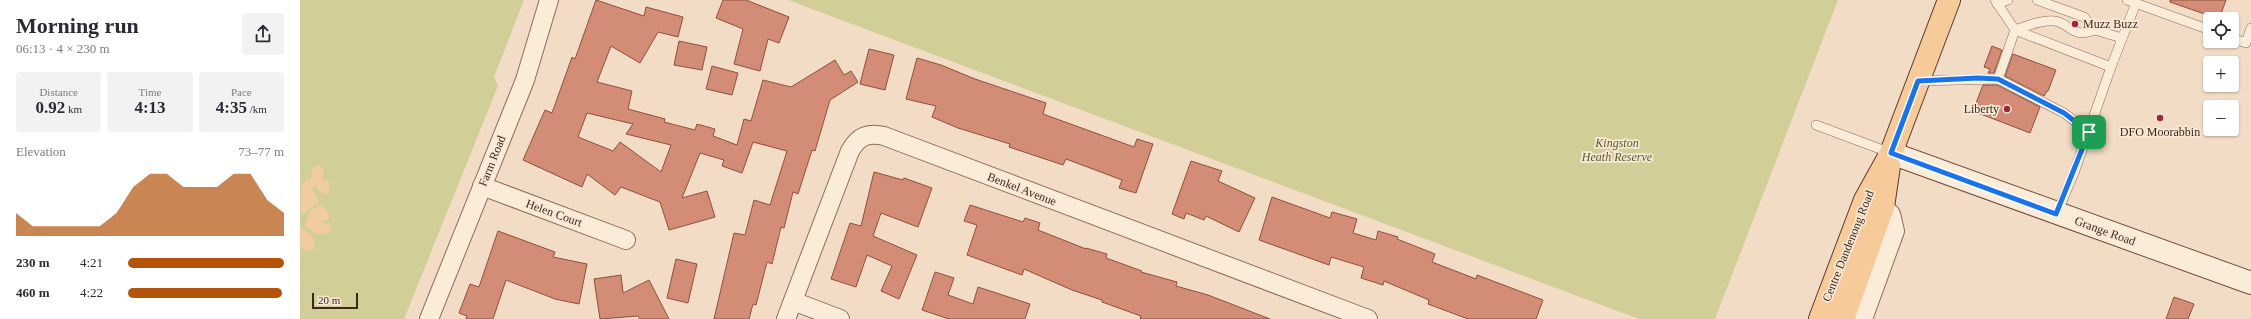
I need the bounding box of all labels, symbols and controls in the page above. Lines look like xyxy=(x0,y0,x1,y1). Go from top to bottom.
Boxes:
map controls xyxy=(2203,12,2239,136)
button: locate xyxy=(2203,12,2239,48)
text: Morning run xyxy=(16,13,139,38)
button: share xyxy=(242,13,284,55)
place label: Muzz Buzz xyxy=(2083,17,2138,31)
marker: Muzz Buzz xyxy=(2070,19,2080,29)
text: 06:13 · 4 × 230 m xyxy=(16,41,110,56)
button: + xyxy=(2203,56,2239,92)
text: Distance xyxy=(39,86,78,98)
text: Time xyxy=(139,86,161,98)
text: Pace xyxy=(231,86,252,98)
text: 0.92 xyxy=(35,98,65,117)
text: 4:13 xyxy=(134,98,166,117)
text: 4:35 xyxy=(216,98,247,117)
button: − xyxy=(2203,100,2239,136)
place label: Liberty xyxy=(1964,102,1999,116)
text: km xyxy=(65,103,82,115)
text: /km xyxy=(247,103,267,115)
marker: Liberty xyxy=(2002,104,2012,114)
marker: DFO Moorabbin xyxy=(2155,113,2165,123)
pin xyxy=(2072,115,2106,149)
icon: arrive xyxy=(2078,121,2100,143)
place label: DFO Moorabbin xyxy=(2120,125,2200,139)
street label: Farm Road xyxy=(475,133,509,189)
park label: Kingston Heath Reserve xyxy=(1581,136,1653,164)
text: Elevation xyxy=(16,144,66,159)
text: 73–77 m xyxy=(238,144,284,159)
street label: Benkel Avenue xyxy=(986,169,1058,209)
street label: Centre Dandenong Road xyxy=(1819,188,1877,304)
street label: Helen Court xyxy=(524,196,585,230)
street label: Grange Road xyxy=(2073,214,2137,248)
text: 230 m xyxy=(16,255,50,270)
text: 4:21 xyxy=(80,255,103,270)
text: 460 m xyxy=(16,285,50,300)
text: 4:22 xyxy=(80,285,103,300)
scale bar xyxy=(312,291,358,310)
text: 20 m xyxy=(318,294,340,306)

